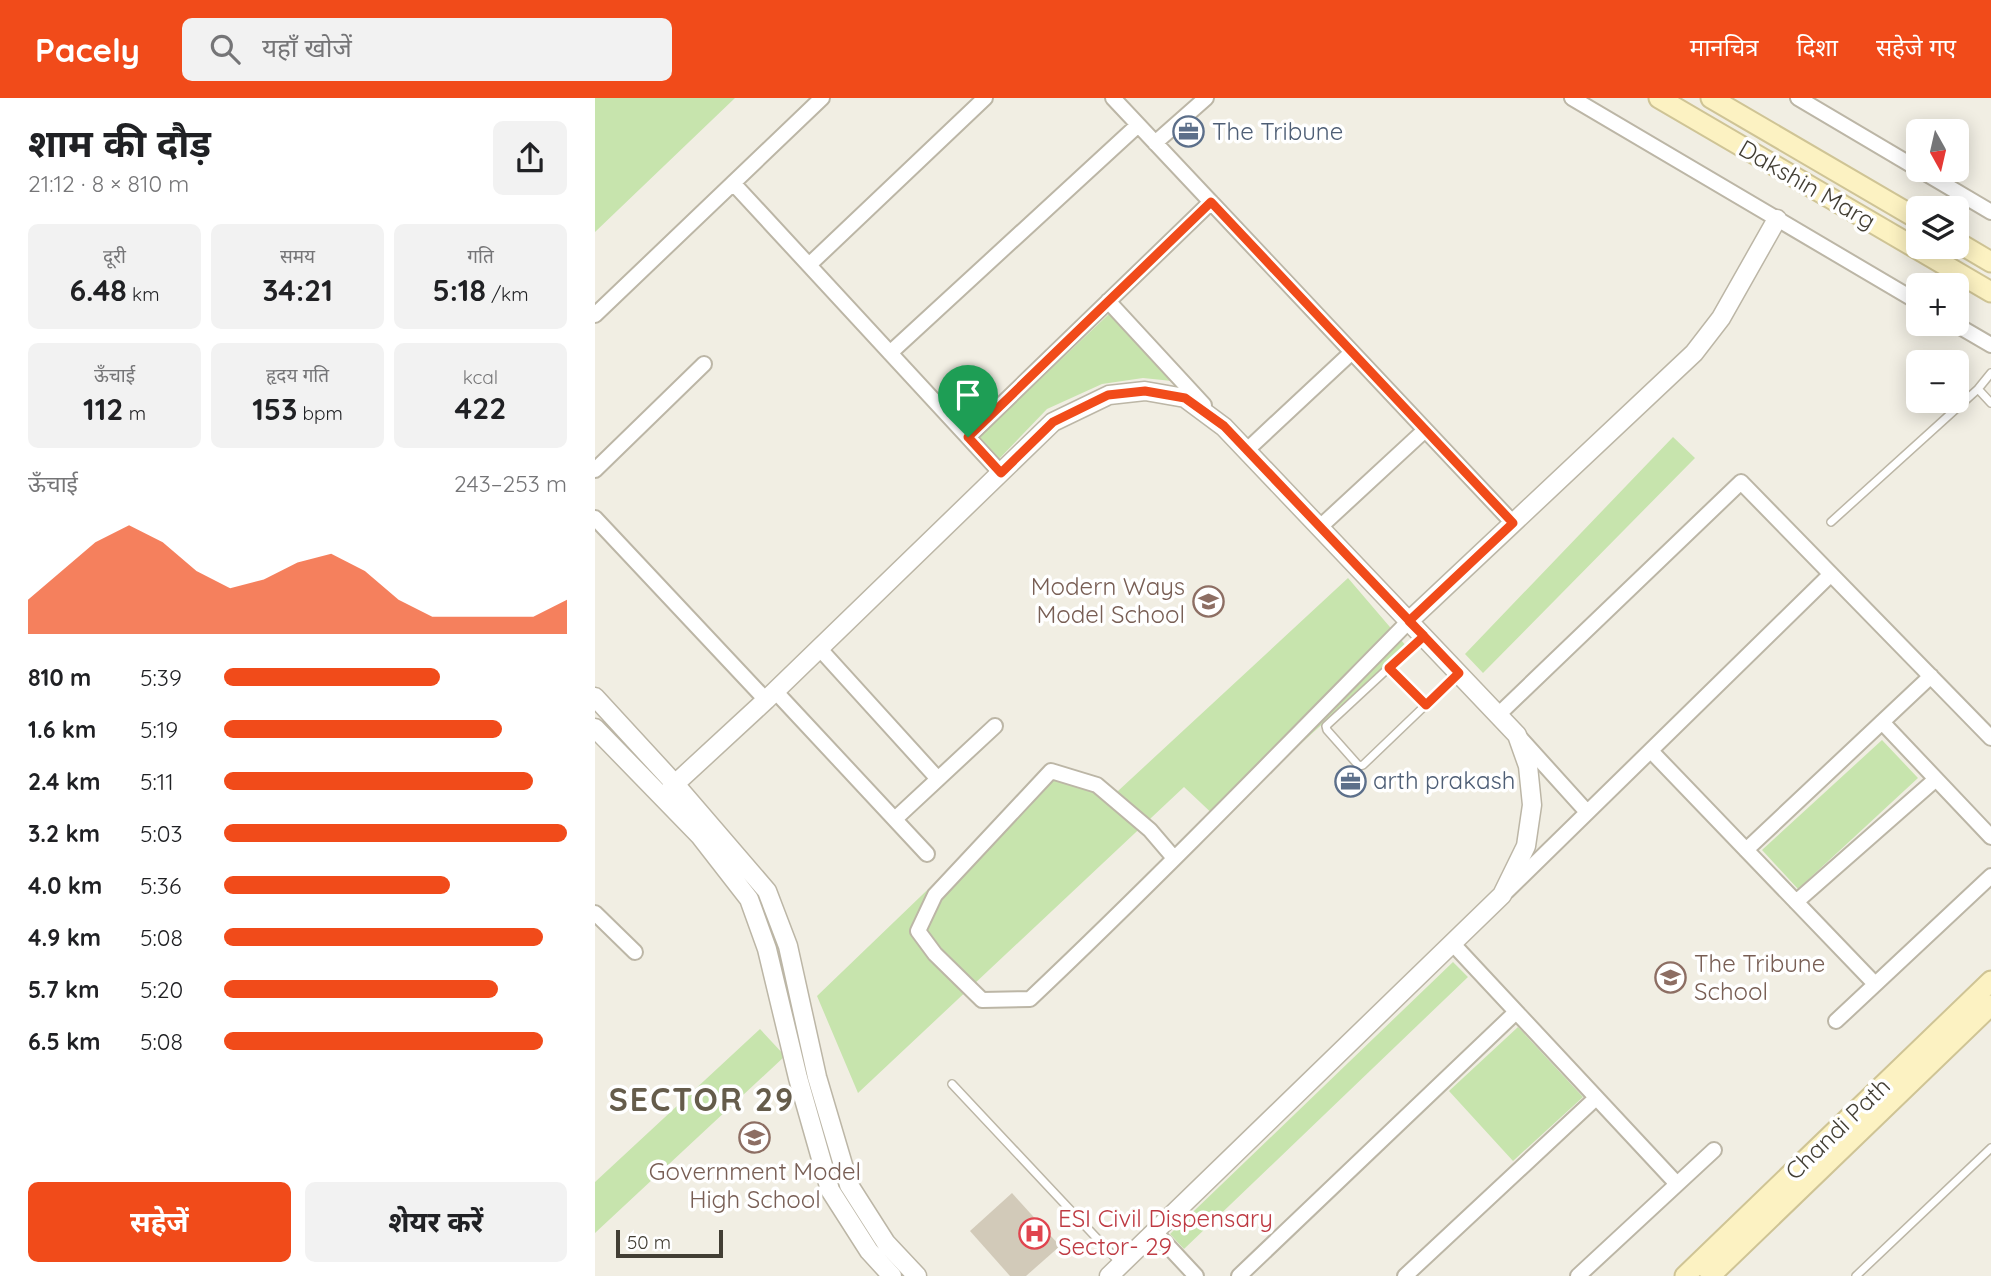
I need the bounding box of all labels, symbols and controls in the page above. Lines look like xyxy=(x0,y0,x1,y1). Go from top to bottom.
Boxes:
search box xyxy=(182,18,672,81)
text: Pacely xyxy=(35,29,140,70)
icon: search xyxy=(206,30,244,68)
text: यहाँ खोजें xyxy=(262,31,352,64)
text: मानचित्र xyxy=(1690,32,1758,62)
text: दिशा xyxy=(1796,32,1838,62)
text: सहेजे गए xyxy=(1876,32,1956,62)
office icon: The Tribune xyxy=(1172,115,1206,149)
place label: The Tribune xyxy=(1212,116,1343,146)
text: शाम की दौड़ xyxy=(28,119,211,167)
north arrow xyxy=(1906,119,1969,182)
map controls xyxy=(1906,119,1969,413)
button: share xyxy=(493,121,567,195)
street label: Dakshin Marg xyxy=(1734,133,1881,235)
text: 21:12 · 8 × 810 m xyxy=(28,169,189,198)
button: layers xyxy=(1906,196,1969,259)
text: दूरी xyxy=(103,244,126,268)
text: समय xyxy=(280,244,315,268)
text: गति xyxy=(467,244,494,268)
text: 6.48 xyxy=(70,271,127,309)
text: 34:21 xyxy=(262,271,333,309)
text: 5:18 xyxy=(432,271,486,309)
button: + xyxy=(1906,273,1969,336)
text: km xyxy=(127,282,159,306)
text: /km xyxy=(486,282,529,306)
button: − xyxy=(1906,350,1969,413)
text: ऊँचाई xyxy=(94,363,135,387)
text: हृदय गति xyxy=(266,363,329,387)
text: kcal xyxy=(463,365,498,389)
pin xyxy=(938,365,998,437)
icon: arrive xyxy=(949,376,987,414)
text: 422 xyxy=(455,389,506,427)
text: 112 xyxy=(83,390,123,428)
text: 153 xyxy=(252,390,297,428)
text: m xyxy=(123,401,146,425)
text: bpm xyxy=(297,401,343,425)
text: ऊँचाई xyxy=(28,469,78,498)
text: 243–253 m xyxy=(454,469,567,498)
place label: Modern Ways Model School xyxy=(1031,571,1185,629)
school or university icon: Modern Ways Model School xyxy=(1191,584,1225,618)
text: 810 m xyxy=(28,663,91,692)
text: 5:39 xyxy=(140,663,182,692)
text: 1.6 km xyxy=(28,715,96,744)
text: 5:19 xyxy=(140,715,178,744)
office icon: arth prakash xyxy=(1333,764,1367,798)
place label: arth prakash xyxy=(1373,765,1515,795)
text: 2.4 km xyxy=(28,767,100,796)
text: 5:11 xyxy=(140,767,174,796)
text: 3.2 km xyxy=(28,819,100,848)
text: 5:03 xyxy=(140,819,183,848)
text: 4.0 km xyxy=(28,871,102,900)
text: 5:36 xyxy=(140,871,181,900)
text: 4.9 km xyxy=(28,923,101,952)
text: 5:08 xyxy=(140,923,183,952)
place label: The Tribune School xyxy=(1694,948,1825,1006)
school or university icon: The Tribune School xyxy=(1654,961,1688,995)
text: 5.7 km xyxy=(28,975,99,1004)
text: 5:20 xyxy=(140,975,183,1004)
text: 6.5 km xyxy=(28,1027,100,1056)
text: 5:08 xyxy=(140,1027,183,1056)
street label: Chandi Path xyxy=(1779,1071,1896,1186)
district label: SECTOR 29 xyxy=(609,1079,795,1119)
school or university icon: Government Model High School xyxy=(738,1121,772,1155)
place label: Government Model High School xyxy=(649,1156,861,1214)
button: सहेजें xyxy=(28,1182,291,1262)
button: शेयर करें xyxy=(305,1182,567,1262)
place label: ESI Civil Dispensary Sector- 29 xyxy=(1058,1203,1273,1261)
hospital icon: ESI Civil Dispensary Sector- 29 xyxy=(1018,1216,1052,1250)
scale bar xyxy=(616,1227,723,1259)
text: 50 m xyxy=(627,1230,671,1254)

